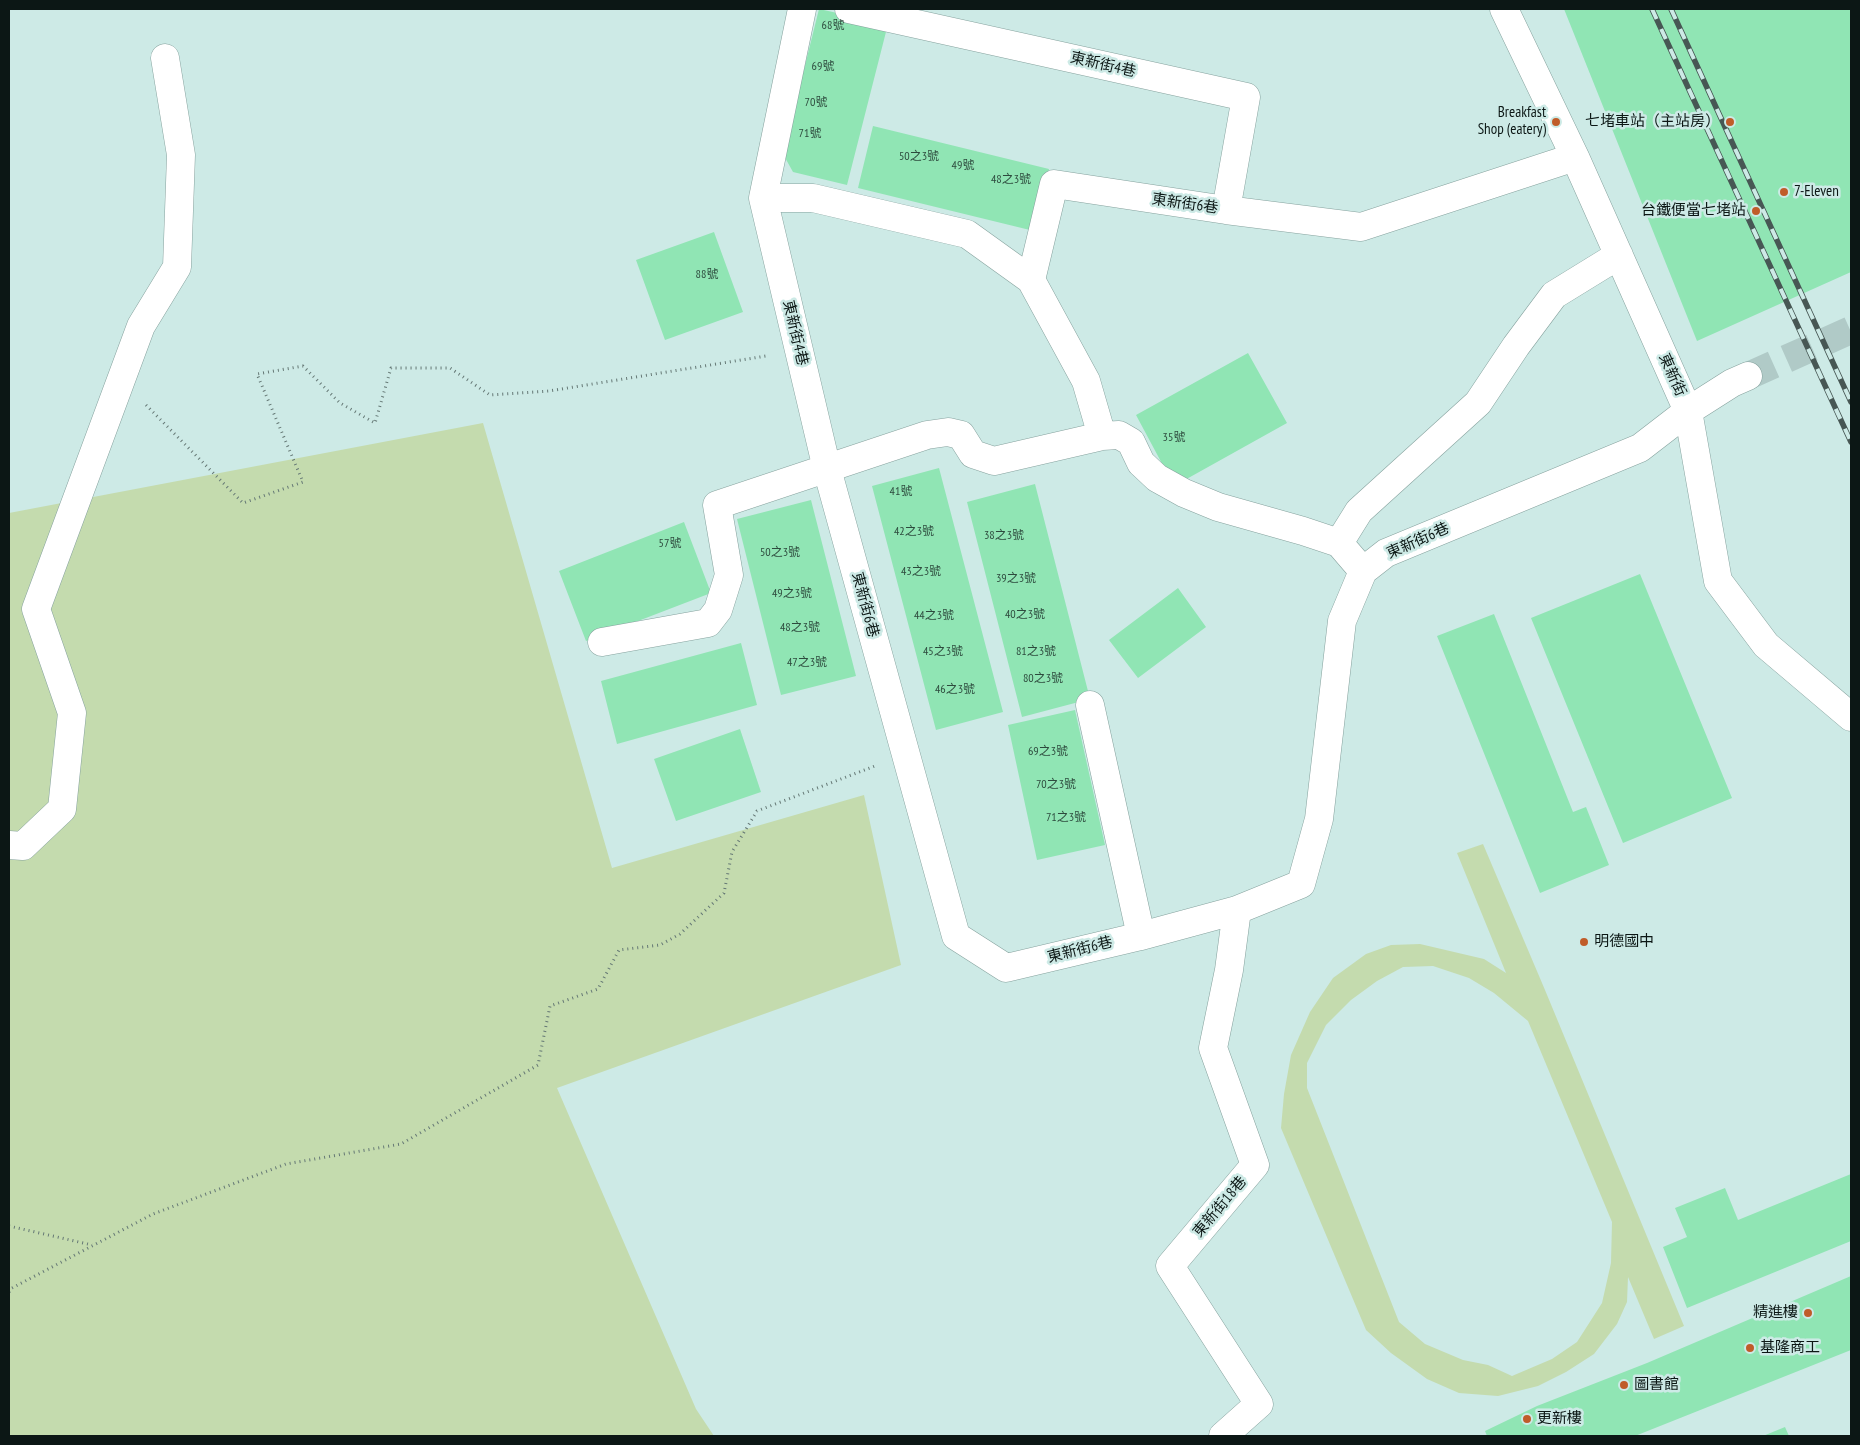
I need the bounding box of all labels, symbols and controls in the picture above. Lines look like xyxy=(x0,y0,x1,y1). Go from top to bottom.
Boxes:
house number: 68號 xyxy=(822,19,844,33)
street label: 東新街4巷 xyxy=(1068,49,1138,81)
house number: 69號 xyxy=(812,60,834,74)
house number: 70號 xyxy=(805,96,827,110)
place label: Breakfast Shop (eatery) xyxy=(1478,104,1546,139)
place label: 七堵車站（主站房） xyxy=(1585,113,1720,131)
marker: Breakfast Shop (eatery) xyxy=(1550,116,1562,128)
marker: 七堵車站（主站房） xyxy=(1724,116,1736,128)
house number: 71號 xyxy=(799,127,821,141)
house number: 50之3號 xyxy=(899,150,939,164)
house number: 49號 xyxy=(952,159,974,173)
house number: 48之3號 xyxy=(991,173,1031,187)
place label: 7-Eleven xyxy=(1794,183,1839,201)
marker: 7-Eleven xyxy=(1778,186,1790,198)
street label: 東新街6巷 xyxy=(1151,190,1219,218)
place label: 台鐵便當七堵站 xyxy=(1641,202,1746,220)
marker: 台鐵便當七堵站 xyxy=(1750,205,1762,217)
house number: 88號 xyxy=(696,268,718,282)
street label: 東新街4巷 xyxy=(779,298,811,368)
street label: 東新街 xyxy=(1655,351,1689,399)
house number: 35號 xyxy=(1163,431,1185,445)
house number: 41號 xyxy=(890,485,912,499)
street label: 東新街6巷 xyxy=(1384,519,1452,563)
house number: 42之3號 xyxy=(894,525,934,539)
house number: 38之3號 xyxy=(984,529,1024,543)
house number: 57號 xyxy=(659,537,681,551)
house number: 50之3號 xyxy=(760,546,800,560)
house number: 43之3號 xyxy=(901,565,941,579)
street label: 東新街6巷 xyxy=(848,570,882,640)
house number: 39之3號 xyxy=(996,572,1036,586)
house number: 49之3號 xyxy=(772,587,812,601)
house number: 40之3號 xyxy=(1005,608,1045,622)
house number: 44之3號 xyxy=(914,609,954,623)
house number: 48之3號 xyxy=(780,621,820,635)
house number: 45之3號 xyxy=(923,645,963,659)
house number: 81之3號 xyxy=(1016,645,1056,659)
house number: 47之3號 xyxy=(787,656,827,670)
house number: 80之3號 xyxy=(1023,672,1063,686)
house number: 46之3號 xyxy=(935,683,975,697)
house number: 69之3號 xyxy=(1028,745,1068,759)
house number: 70之3號 xyxy=(1036,778,1076,792)
house number: 71之3號 xyxy=(1046,811,1086,825)
street label: 東新街6巷 xyxy=(1045,933,1115,967)
place label: 明德國中 xyxy=(1594,933,1654,951)
marker: 明德國中 xyxy=(1578,936,1590,948)
street label: 東新街18巷 xyxy=(1189,1173,1251,1241)
place label: 精進樓 xyxy=(1753,1304,1798,1322)
marker: 精進樓 xyxy=(1802,1307,1814,1319)
place label: 基隆商工 xyxy=(1760,1339,1820,1357)
marker: 基隆商工 xyxy=(1744,1342,1756,1354)
place label: 圖書館 xyxy=(1634,1376,1679,1394)
marker: 圖書館 xyxy=(1618,1379,1630,1391)
place label: 更新樓 xyxy=(1537,1410,1582,1428)
marker: 更新樓 xyxy=(1521,1413,1533,1425)

